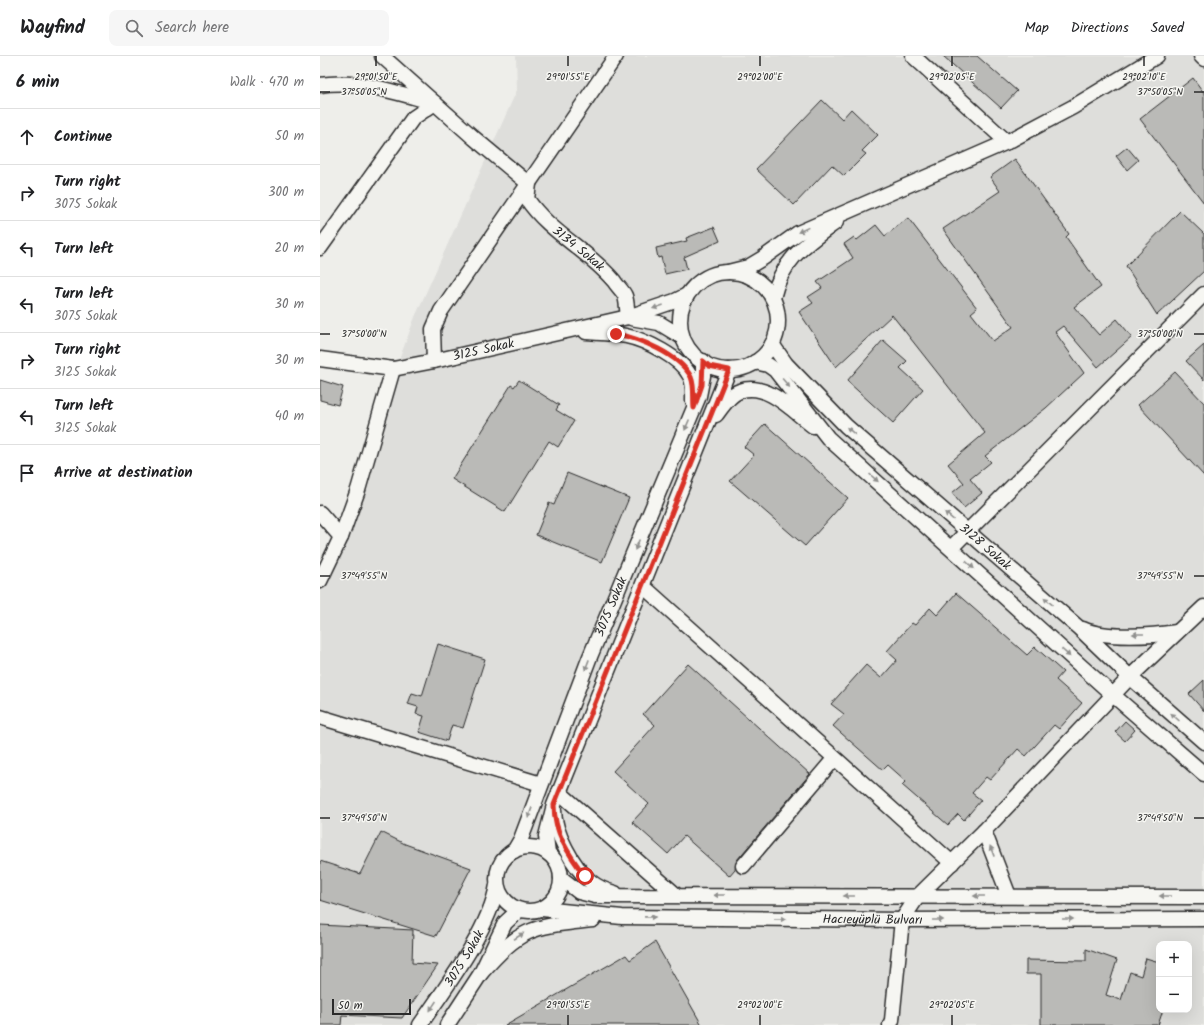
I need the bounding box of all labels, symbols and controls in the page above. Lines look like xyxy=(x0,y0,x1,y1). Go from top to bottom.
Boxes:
search box xyxy=(109,10,389,46)
text: Wayfind xyxy=(20,13,85,43)
text: Search here xyxy=(155,16,229,40)
icon: search xyxy=(123,17,145,39)
text: Map xyxy=(1024,17,1049,39)
text: Directions xyxy=(1071,17,1129,39)
text: Saved xyxy=(1151,17,1184,39)
text: 6 min xyxy=(16,69,60,96)
text: 29°01'50"E xyxy=(354,69,399,85)
text: 29°01'55"E xyxy=(546,69,591,85)
text: 29°02'00"E xyxy=(737,69,784,85)
text: 29°02'05"E xyxy=(929,69,976,85)
text: 29°02'10"E xyxy=(1122,69,1167,85)
text: Walk · 470 m xyxy=(230,72,304,93)
text: 37°50'05"N xyxy=(341,84,387,100)
text: 37°50'05"N xyxy=(1137,84,1183,100)
text: Continue xyxy=(54,125,112,149)
icon: ahead xyxy=(16,126,38,148)
text: 50 m xyxy=(275,126,304,147)
text: Turn right xyxy=(54,170,121,194)
icon: right xyxy=(16,182,38,204)
text: 300 m xyxy=(268,182,304,203)
text: 3075 Sokak xyxy=(54,194,117,215)
street label: 3134 Sokak xyxy=(548,221,610,277)
one-way arrow xyxy=(798,227,809,233)
text: Turn left xyxy=(54,237,114,261)
icon: left xyxy=(16,238,38,260)
text: 20 m xyxy=(274,238,304,259)
text: Turn left xyxy=(54,282,114,306)
icon: left xyxy=(16,294,38,316)
text: 30 m xyxy=(275,294,304,315)
one-way arrow xyxy=(651,304,663,310)
text: 3075 Sokak xyxy=(54,306,117,327)
route end xyxy=(607,325,625,343)
text: 37°50'00"N xyxy=(341,326,387,342)
text: 37°50'00"N xyxy=(1137,326,1183,342)
street label: 3125 Sokak xyxy=(451,332,517,367)
text: Turn right xyxy=(54,338,121,362)
icon: right xyxy=(16,350,38,372)
text: 30 m xyxy=(275,350,304,371)
text: 3125 Sokak xyxy=(54,362,116,383)
one-way arrow xyxy=(781,378,790,389)
text: Turn left xyxy=(54,394,114,418)
icon: left xyxy=(16,406,38,428)
text: 40 m xyxy=(275,406,304,427)
text: 3125 Sokak xyxy=(54,418,116,439)
one-way arrow xyxy=(683,420,689,432)
one-way arrow xyxy=(846,426,856,435)
text: Arrive at destination xyxy=(54,461,193,485)
icon: arrive xyxy=(16,462,38,484)
one-way arrow xyxy=(868,474,879,483)
one-way arrow xyxy=(944,511,955,520)
street label: 3128 Sokak xyxy=(954,518,1017,576)
one-way arrow xyxy=(633,540,639,552)
one-way arrow xyxy=(965,561,975,570)
text: 37°49'55"N xyxy=(341,568,387,584)
text: 37°49'55"N xyxy=(1137,568,1183,584)
street label: 3075 Sokak xyxy=(589,573,633,640)
one-way arrow xyxy=(1042,596,1053,605)
one-way arrow xyxy=(1131,631,1144,637)
one-way arrow xyxy=(1062,648,1071,657)
one-way arrow xyxy=(583,660,589,672)
one-way arrow xyxy=(1170,712,1180,721)
one-way arrow xyxy=(527,807,533,819)
text: 37°49'50"N xyxy=(341,810,387,826)
text: 37°49'50"N xyxy=(1137,810,1183,826)
one-way arrow xyxy=(988,844,994,856)
route start xyxy=(576,867,594,885)
one-way arrow xyxy=(712,892,725,898)
one-way arrow xyxy=(842,893,855,899)
one-way arrow xyxy=(972,893,985,899)
one-way arrow xyxy=(1158,893,1171,899)
street label: Hacıeyüplü Bulvarı xyxy=(822,909,923,931)
one-way arrow xyxy=(644,914,657,920)
one-way arrow xyxy=(774,916,787,922)
one-way arrow xyxy=(1062,916,1075,922)
one-way arrow xyxy=(932,917,945,923)
street label: 3075 Sokak xyxy=(439,925,490,991)
one-way arrow xyxy=(513,932,524,940)
map controls xyxy=(1156,941,1192,1013)
button: + xyxy=(1156,941,1192,977)
button: − xyxy=(1156,977,1192,1013)
scale bar xyxy=(332,997,411,1016)
text: 50 m xyxy=(338,997,363,1015)
text: 29°01'55"E xyxy=(546,997,591,1013)
text: 29°02'00"E xyxy=(737,997,784,1013)
text: 29°02'05"E xyxy=(929,997,976,1013)
one-way arrow xyxy=(429,1000,437,1011)

